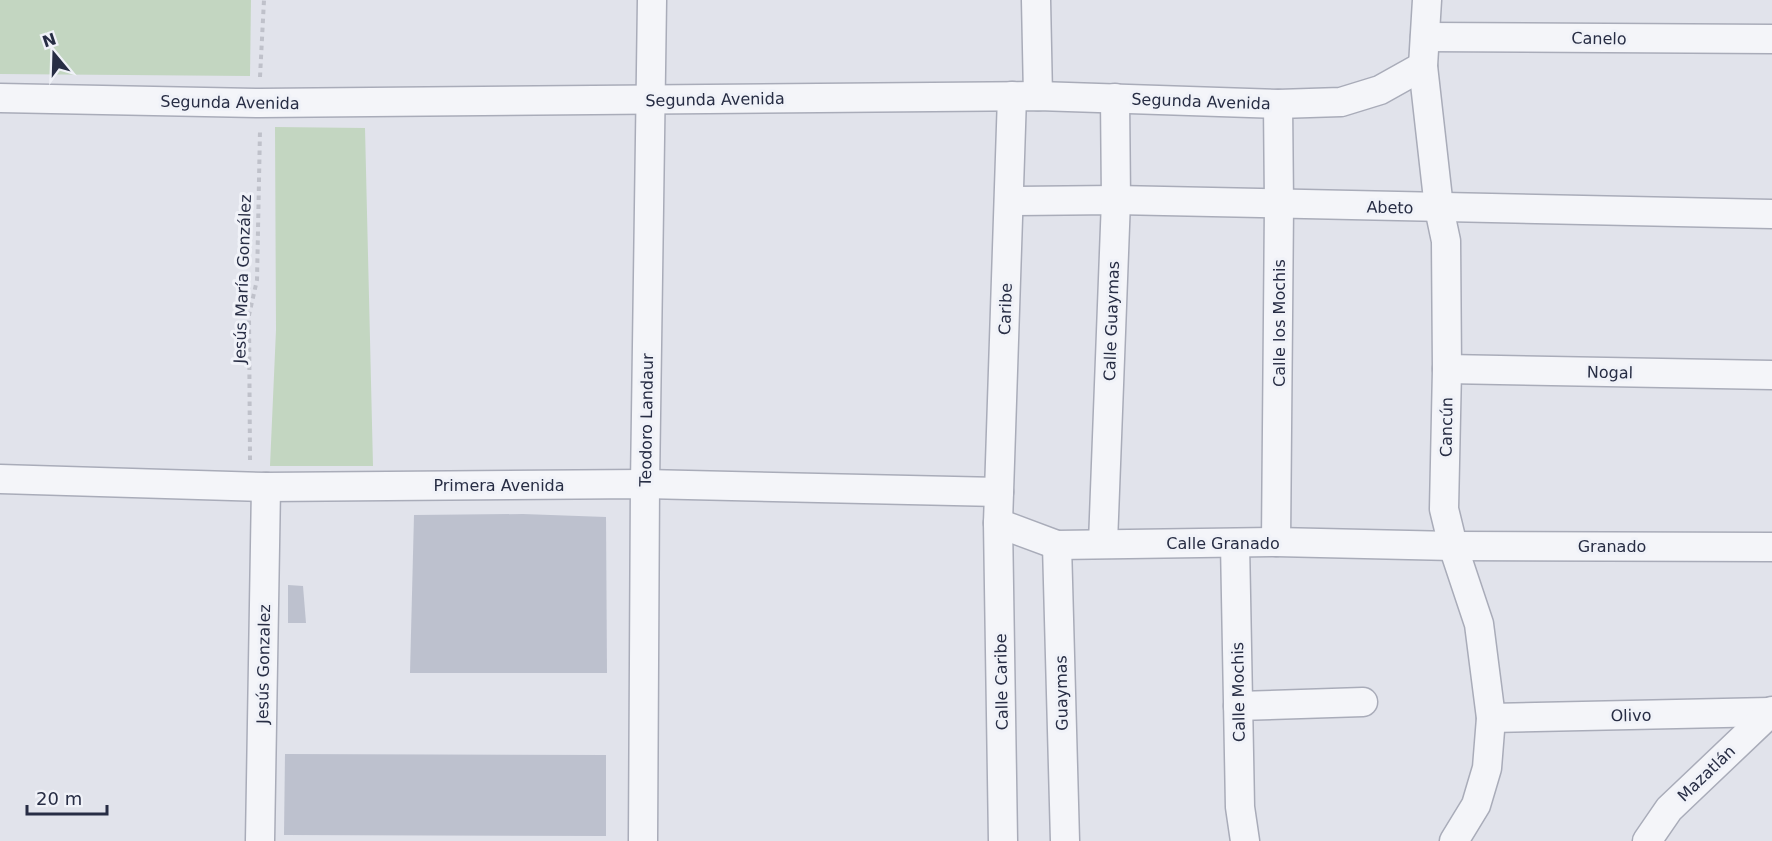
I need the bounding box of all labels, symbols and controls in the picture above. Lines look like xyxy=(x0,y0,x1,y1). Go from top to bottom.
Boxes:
north arrow xyxy=(24,24,84,84)
text: N xyxy=(40,29,59,51)
street label: Canelo xyxy=(1571,29,1627,48)
street label: Segunda Avenida xyxy=(645,89,785,110)
street label: Segunda Avenida xyxy=(1131,90,1271,113)
street label: Segunda Avenida xyxy=(160,92,300,113)
street label: Jesús María González xyxy=(230,194,255,365)
street label: Abeto xyxy=(1366,198,1414,217)
street label: Calle los Mochis xyxy=(1270,259,1289,387)
street label: Calle Guaymas xyxy=(1100,261,1123,381)
street label: Caribe xyxy=(995,283,1016,335)
street label: Teodoro Landaur xyxy=(636,353,657,488)
street label: Nogal xyxy=(1587,363,1633,382)
street label: Cancún xyxy=(1436,397,1457,457)
street label: Primera Avenida xyxy=(433,476,565,495)
street label: Calle Granado xyxy=(1166,534,1280,553)
street label: Granado xyxy=(1578,537,1646,556)
street label: Jesús Gonzalez xyxy=(253,604,274,725)
street label: Calle Caribe xyxy=(991,633,1012,731)
street label: Calle Mochis xyxy=(1228,642,1249,742)
street label: Guaymas xyxy=(1051,655,1072,731)
street label: Olivo xyxy=(1610,706,1652,725)
street label: Mazatlán xyxy=(1674,741,1739,805)
scale bar xyxy=(27,778,106,816)
text: 20 m xyxy=(36,788,82,809)

